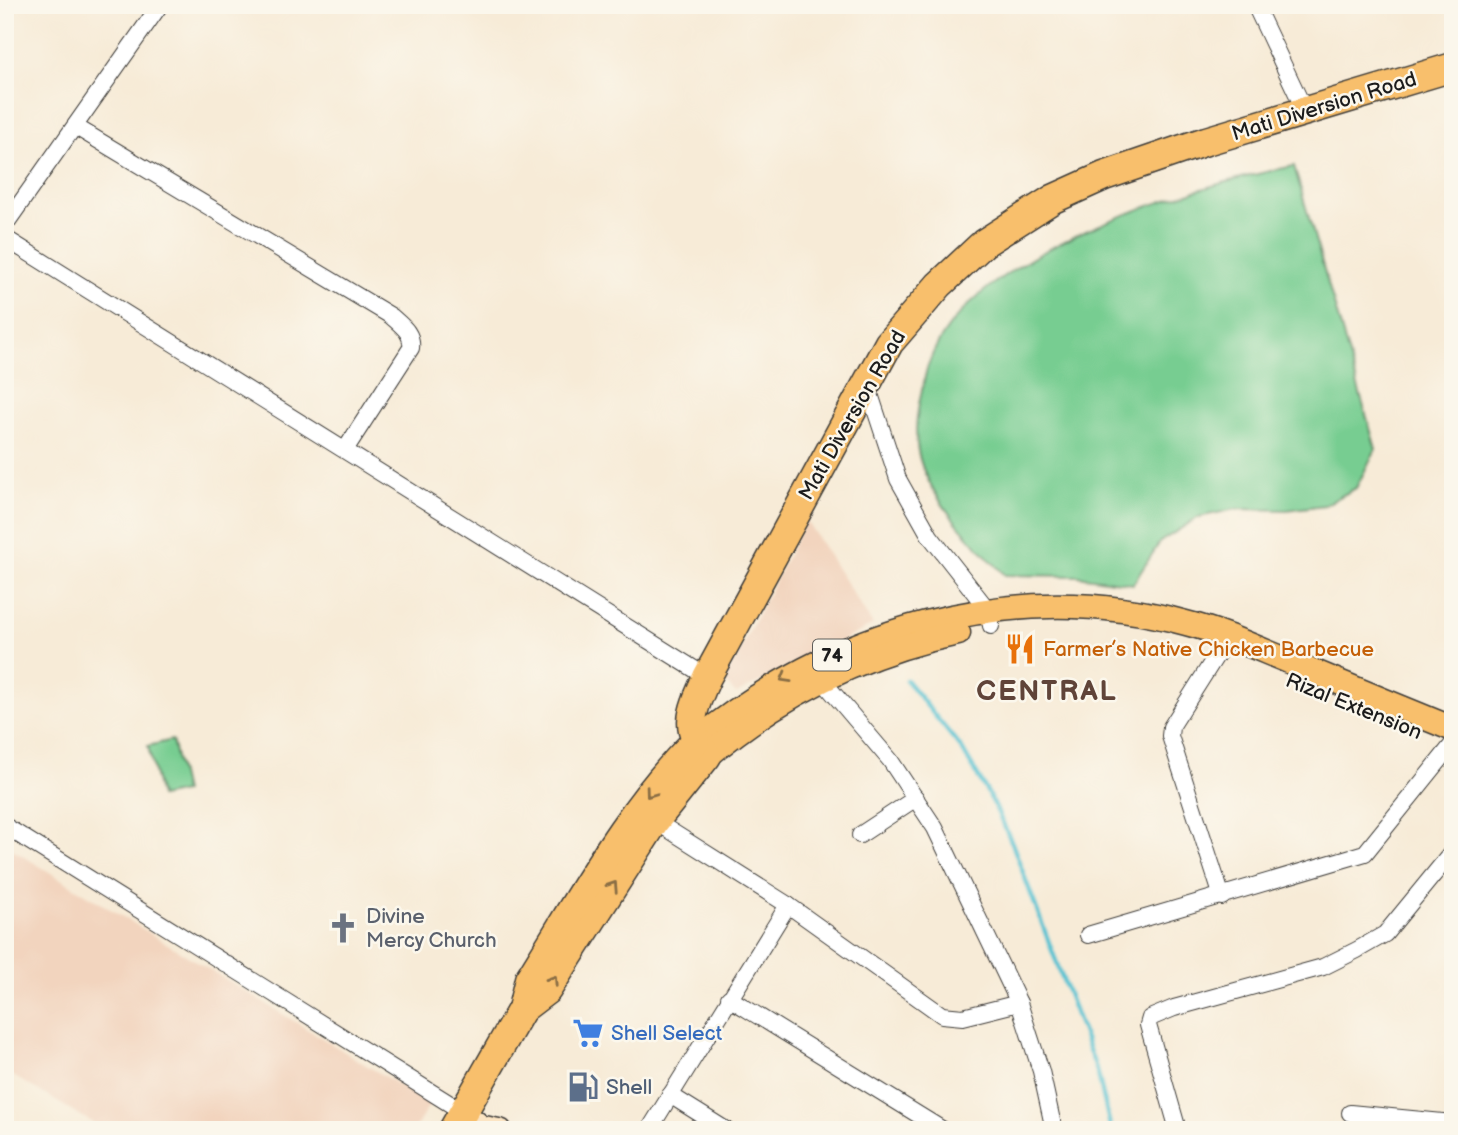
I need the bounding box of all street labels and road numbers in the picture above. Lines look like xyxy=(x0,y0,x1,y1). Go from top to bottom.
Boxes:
street label: Mati Diversion Road xyxy=(1229,66,1420,146)
street label: Mati Diversion Road xyxy=(794,326,911,505)
road number: 74 xyxy=(813,640,851,670)
street label: Rizal Extension xyxy=(1282,668,1426,745)

